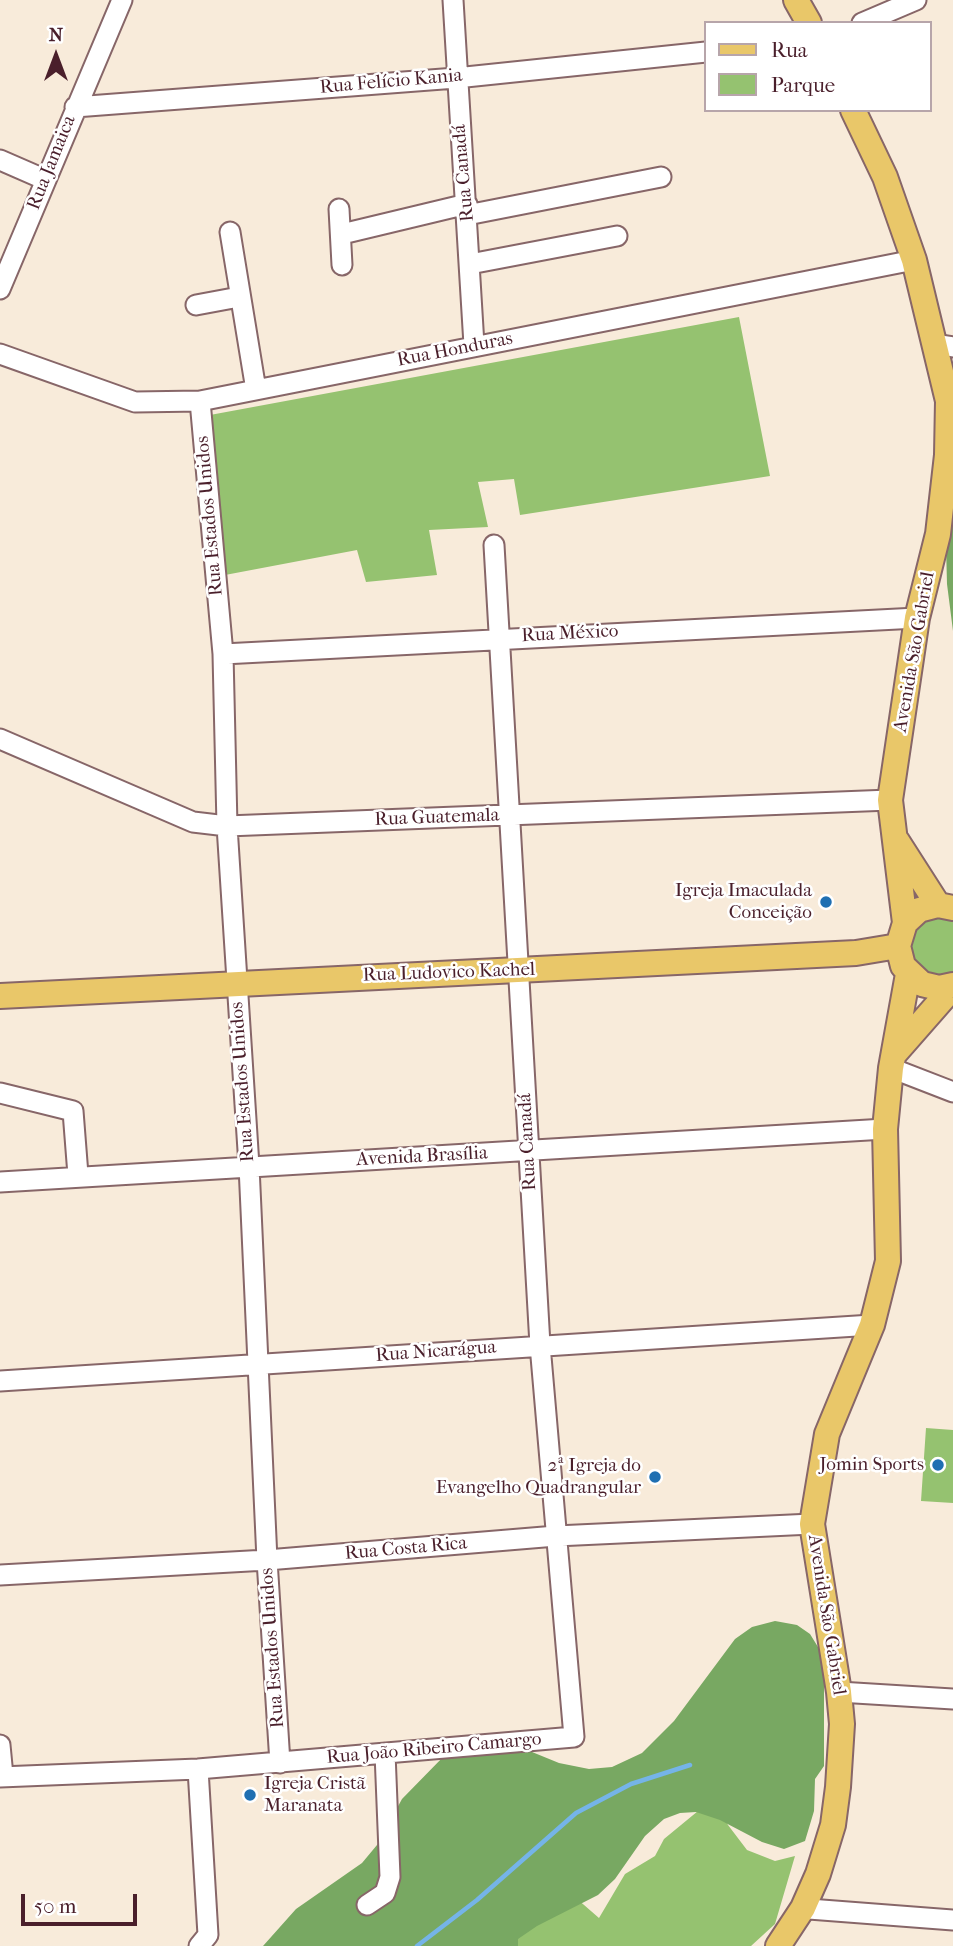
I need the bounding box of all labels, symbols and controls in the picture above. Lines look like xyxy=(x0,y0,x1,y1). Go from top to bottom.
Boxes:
north arrow xyxy=(21,21,91,91)
legend xyxy=(704,21,932,112)
text: N xyxy=(49,24,63,46)
text: Rua xyxy=(771,38,808,62)
street label: Rua Felício Kania xyxy=(319,64,463,100)
text: Parque xyxy=(771,73,835,97)
street label: Rua Jamaica xyxy=(23,112,81,214)
street label: Rua Canadá xyxy=(448,123,480,223)
street label: Rua Honduras xyxy=(395,328,515,372)
street label: Rua Estados Unidos xyxy=(192,435,228,597)
street label: Avenida São Gabriel xyxy=(890,570,940,734)
street label: Rua México xyxy=(521,620,619,648)
street label: Rua Guatemala xyxy=(374,804,500,832)
place label: Igreja Imaculada Conceição xyxy=(675,880,812,924)
marker: Igreja Imaculada Conceição xyxy=(818,894,834,910)
street label: Rua Ludovico Kachel xyxy=(363,959,535,987)
street label: Rua Estados Unidos xyxy=(226,1001,260,1163)
street label: Rua Canadá xyxy=(514,1093,542,1191)
street label: Avenida Brasília xyxy=(356,1142,488,1172)
street label: Rua Nicarágua xyxy=(375,1336,497,1368)
place label: Jomin Sports xyxy=(820,1454,924,1476)
place label: 2ª Igreja do Evangelho Quadrangular xyxy=(436,1455,641,1499)
marker: Jomin Sports xyxy=(930,1457,946,1473)
marker: 2ª Igreja do Evangelho Quadrangular xyxy=(647,1469,663,1485)
street label: Rua Costa Rica xyxy=(344,1532,468,1566)
street label: Avenida São Gabriel xyxy=(802,1533,850,1697)
street label: Rua Estados Unidos xyxy=(256,1567,290,1729)
street label: Rua João Ribeiro Camargo xyxy=(326,1728,542,1770)
place label: Igreja Cristã Maranata xyxy=(264,1773,366,1817)
marker: Igreja Cristã Maranata xyxy=(242,1787,258,1803)
scale bar xyxy=(24,1880,140,1924)
text: 50 m xyxy=(34,1894,77,1918)

